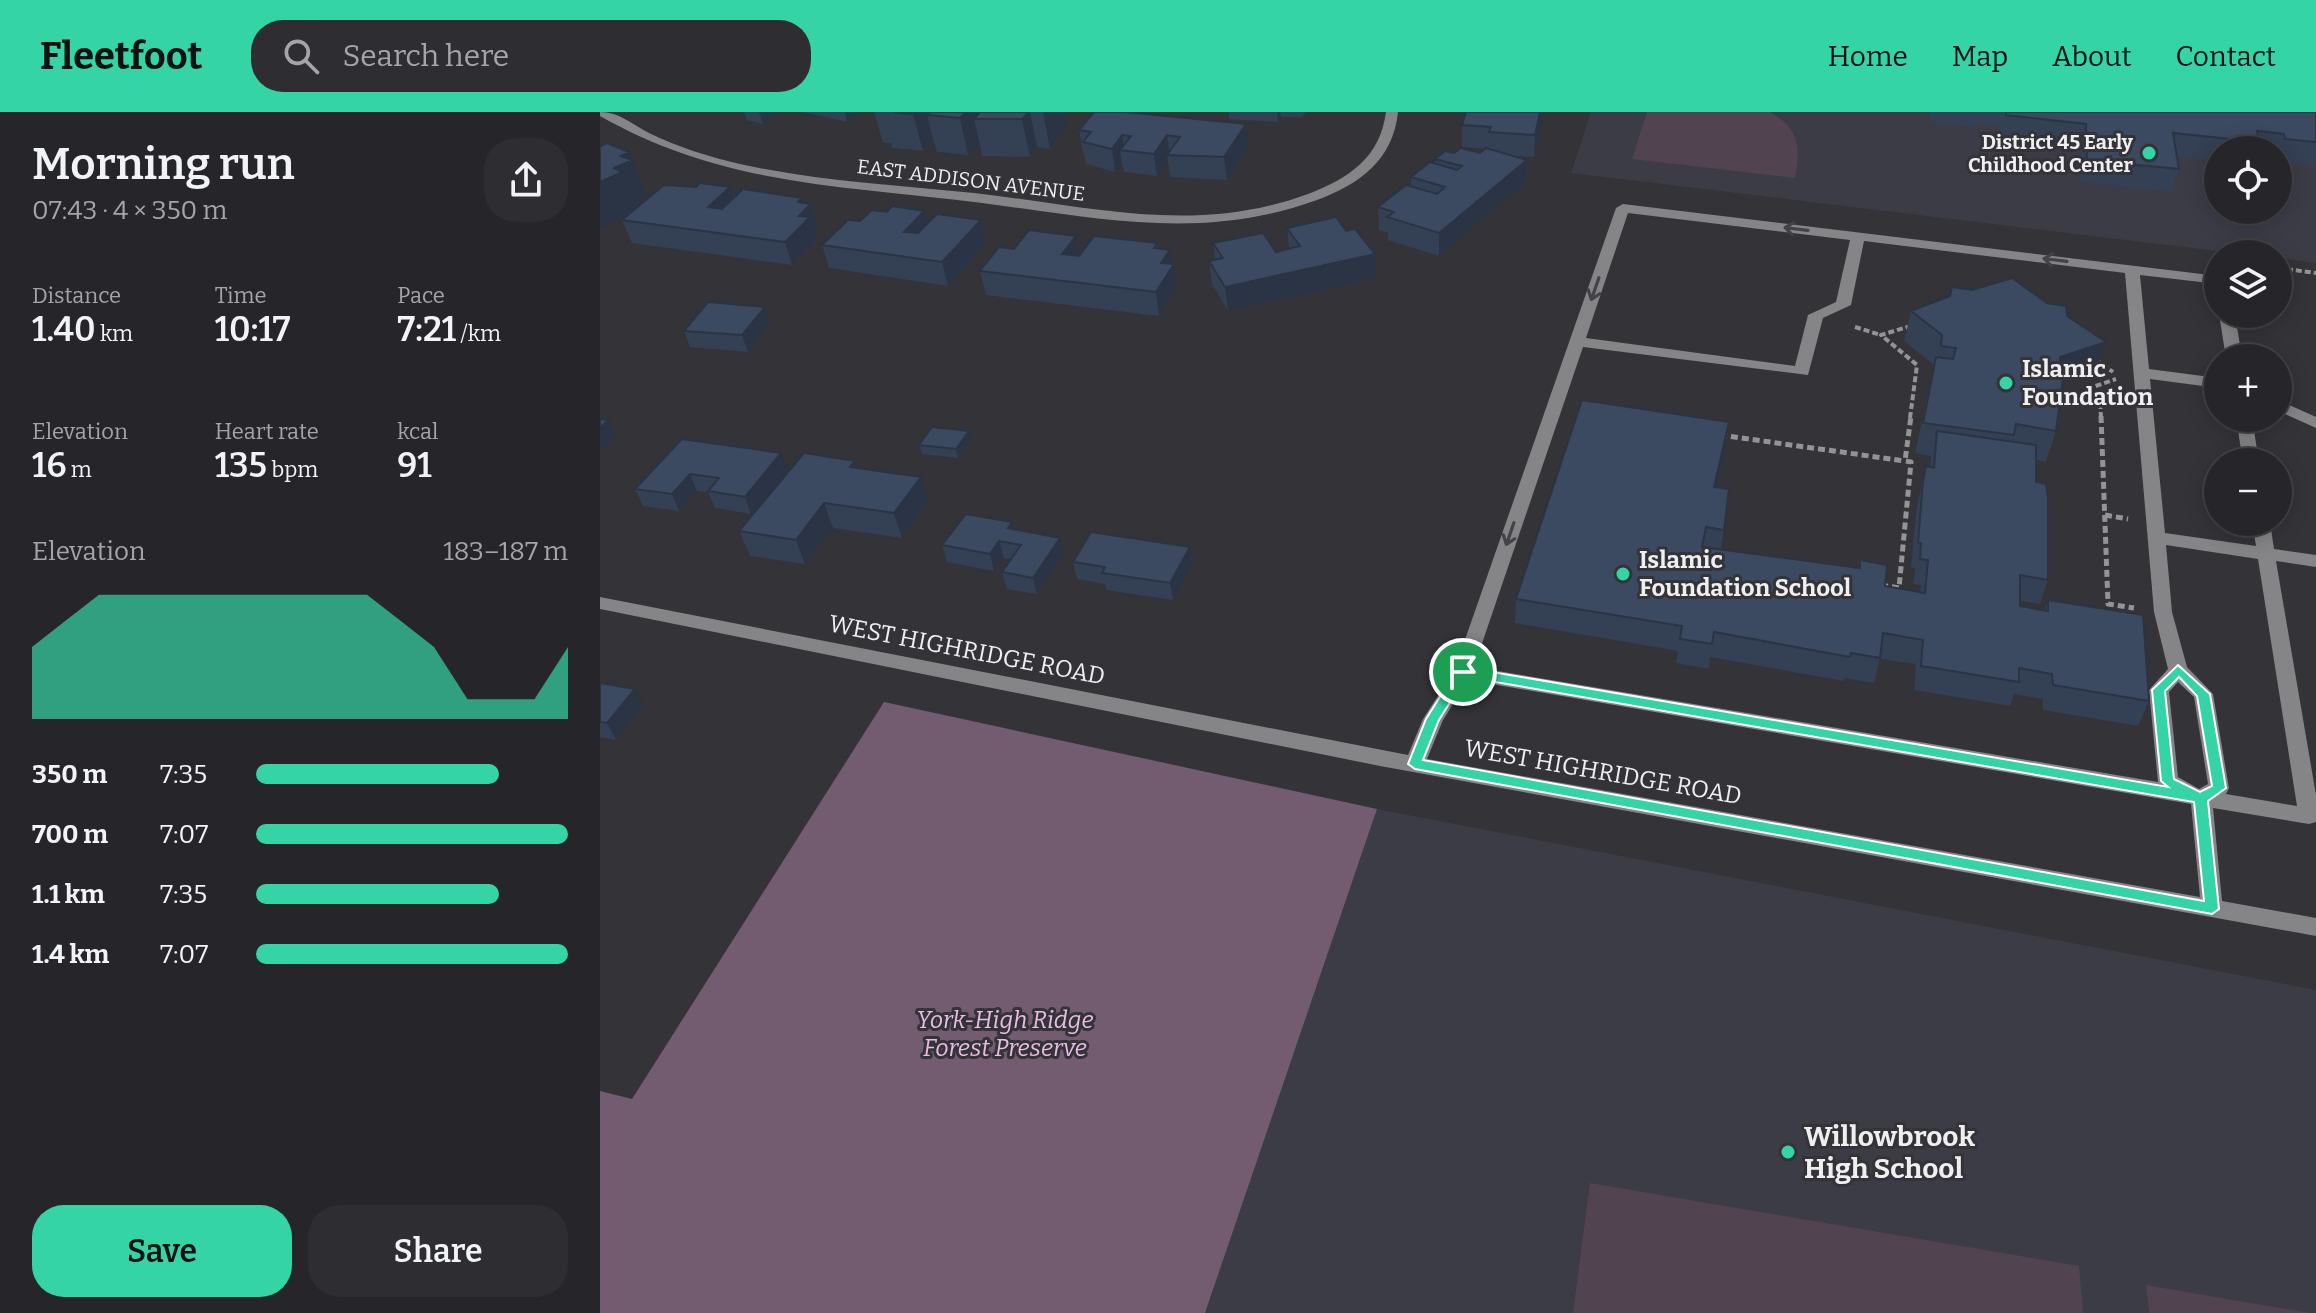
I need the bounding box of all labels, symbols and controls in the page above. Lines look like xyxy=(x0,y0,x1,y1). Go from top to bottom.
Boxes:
search box xyxy=(251,20,811,92)
text: Fleetfoot xyxy=(40,33,203,79)
icon: search xyxy=(279,34,323,78)
text: Search here xyxy=(343,38,509,74)
text: Home xyxy=(1828,40,1908,73)
text: Map xyxy=(1952,40,2008,73)
text: About xyxy=(2052,40,2132,73)
text: Contact xyxy=(2176,40,2276,73)
place label: District 45 Early Childhood Center xyxy=(1968,130,2134,177)
map controls xyxy=(2204,136,2292,536)
button: locate xyxy=(2204,136,2292,224)
text: Morning run xyxy=(32,138,295,191)
button: share xyxy=(484,138,568,222)
marker: District 45 Early Childhood Center xyxy=(2140,144,2158,162)
street label: EAST ADDISON AVENUE xyxy=(856,154,1086,206)
text: 07:43 · 4 × 350 m xyxy=(32,195,227,226)
one-way arrow xyxy=(1784,221,1810,236)
button: layers xyxy=(2204,240,2292,328)
one-way arrow xyxy=(2042,252,2068,267)
one-way arrow xyxy=(1587,276,1602,301)
text: Distance xyxy=(32,282,121,309)
text: Time xyxy=(215,282,267,309)
text: Pace xyxy=(397,282,445,309)
text: 1.40 xyxy=(32,309,96,350)
text: 10:17 xyxy=(215,309,290,350)
text: 7:21 xyxy=(397,309,456,350)
text: km xyxy=(96,320,133,347)
text: /km xyxy=(456,320,501,347)
button: + xyxy=(2204,344,2292,432)
place label: Islamic Foundation xyxy=(2022,355,2154,411)
marker: Islamic Foundation xyxy=(1997,374,2015,392)
text: Elevation xyxy=(32,418,128,445)
text: Heart rate xyxy=(215,418,319,445)
text: kcal xyxy=(397,418,438,445)
text: 16 xyxy=(32,445,66,486)
text: 135 xyxy=(215,445,267,486)
text: 91 xyxy=(397,445,432,486)
button: − xyxy=(2204,448,2292,536)
text: m xyxy=(66,456,92,483)
text: bpm xyxy=(267,456,318,483)
one-way arrow xyxy=(1502,522,1517,547)
text: Elevation xyxy=(32,536,145,567)
text: 183–187 m xyxy=(443,536,568,567)
place label: Islamic Foundation School xyxy=(1639,546,1852,602)
marker: Islamic Foundation School xyxy=(1614,565,1632,583)
street label: WEST HIGHRIDGE ROAD xyxy=(827,609,1107,691)
pin xyxy=(1429,638,1497,706)
icon: arrive xyxy=(1441,650,1485,694)
street label: WEST HIGHRIDGE ROAD xyxy=(1462,734,1744,810)
text: 350 m xyxy=(32,759,107,790)
text: 7:35 xyxy=(160,759,207,790)
text: 700 m xyxy=(32,819,108,850)
text: 7:07 xyxy=(160,819,208,850)
text: 1.1 km xyxy=(32,879,105,910)
text: 7:35 xyxy=(160,879,207,910)
text: 1.4 km xyxy=(32,939,109,970)
text: 7:07 xyxy=(160,939,208,970)
park label: York-High Ridge Forest Preserve xyxy=(916,1006,1094,1062)
place label: Willowbrook High School xyxy=(1804,1120,1975,1185)
marker: Willowbrook High School xyxy=(1779,1143,1797,1161)
button: Save xyxy=(32,1205,292,1297)
button: Share xyxy=(308,1205,568,1297)

